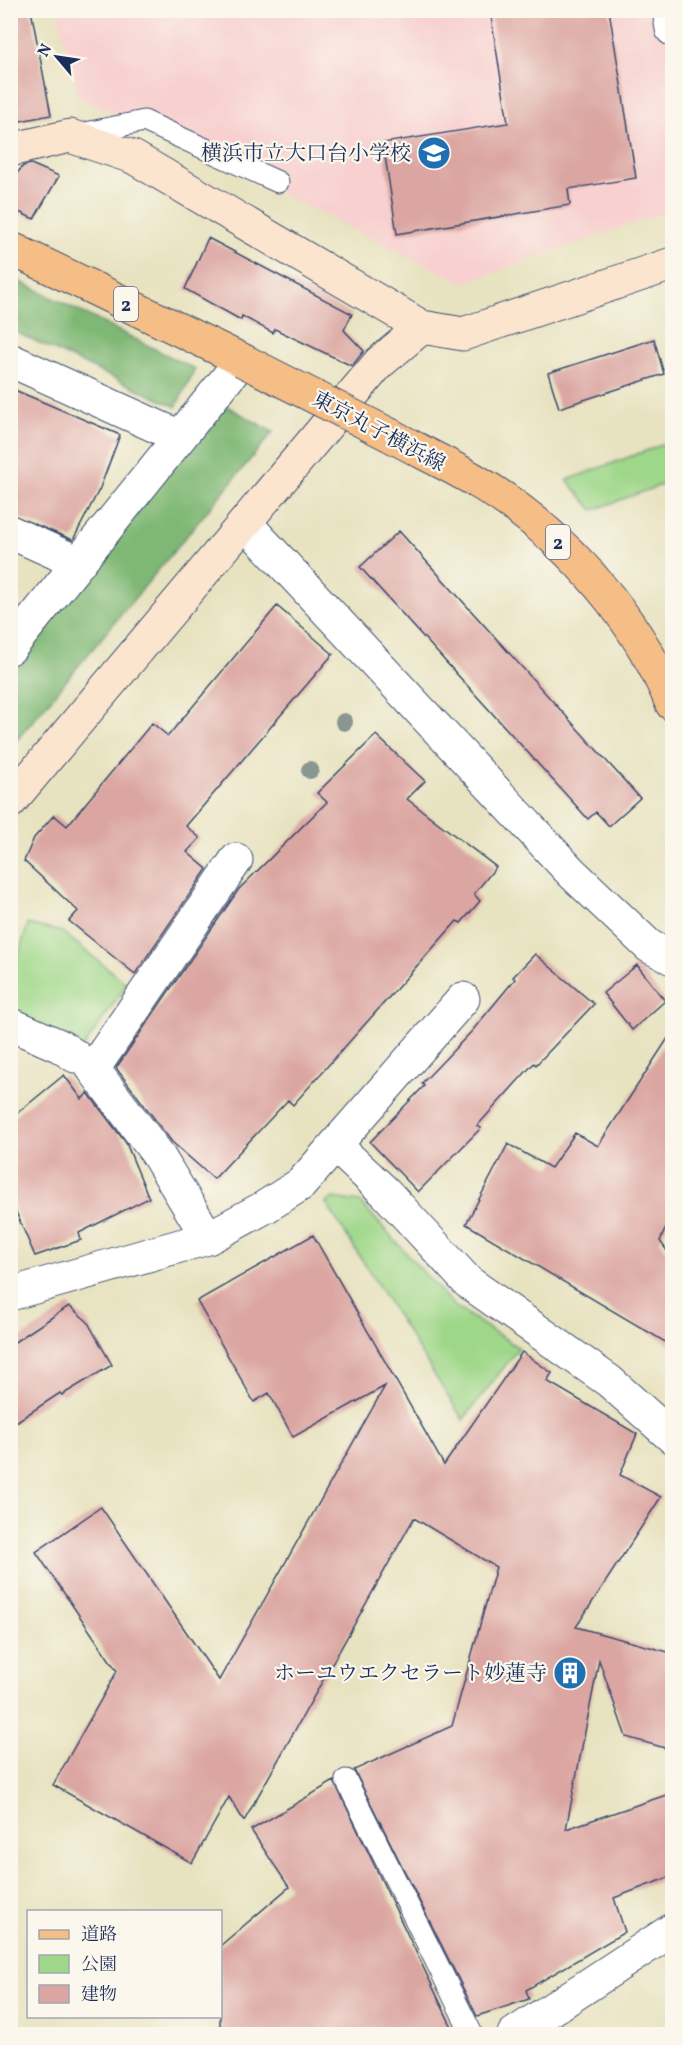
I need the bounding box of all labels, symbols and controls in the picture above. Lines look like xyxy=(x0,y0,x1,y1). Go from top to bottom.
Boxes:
north arrow xyxy=(27,27,87,87)
text: N xyxy=(33,40,58,61)
school or university icon: 横浜市立大口台小学校 xyxy=(416,135,452,171)
place label: 横浜市立大口台小学校 xyxy=(201,140,411,169)
road number: 2 xyxy=(114,287,138,321)
street label: 東京丸子横浜線 xyxy=(307,385,450,480)
road number: 2 xyxy=(546,525,570,559)
building icon: ホーユウエクセラート妙蓮寺 xyxy=(552,1655,588,1691)
place label: ホーユウエクセラート妙蓮寺 xyxy=(274,1660,547,1689)
legend xyxy=(27,1910,222,2018)
text: 道路 xyxy=(81,1923,117,1948)
text: 公園 xyxy=(81,1953,117,1978)
text: 建物 xyxy=(81,1983,117,2008)

